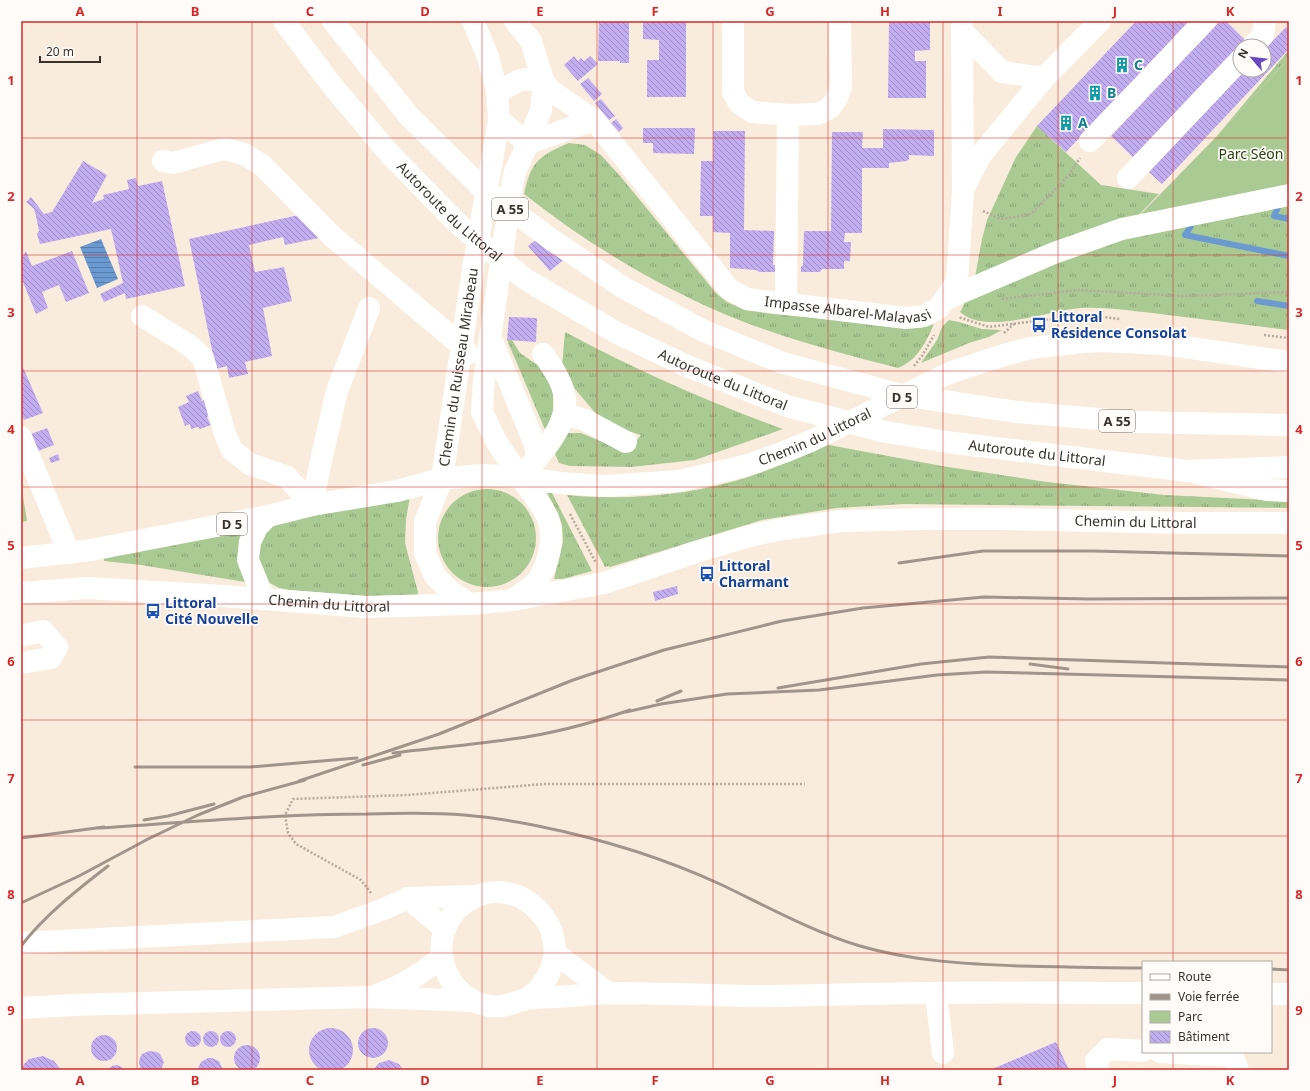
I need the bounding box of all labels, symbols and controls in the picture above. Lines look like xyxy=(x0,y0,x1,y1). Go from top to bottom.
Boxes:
text: A xyxy=(76,2,85,20)
text: B xyxy=(191,2,199,20)
text: C xyxy=(306,2,314,20)
text: D xyxy=(420,2,430,20)
text: E xyxy=(536,2,544,20)
text: F xyxy=(651,2,659,20)
text: G xyxy=(765,2,775,20)
text: H xyxy=(880,2,890,20)
text: I xyxy=(997,2,1003,20)
text: J xyxy=(1112,2,1117,20)
text: K xyxy=(1226,2,1235,20)
scale bar xyxy=(40,38,100,64)
north arrow xyxy=(1232,38,1272,78)
text: 20 m xyxy=(46,43,74,60)
text: N xyxy=(1234,46,1251,61)
place label: C xyxy=(1134,55,1143,74)
building icon: C xyxy=(1113,56,1131,74)
text: 1 xyxy=(7,71,15,89)
text: 1 xyxy=(1295,71,1303,89)
place label: B xyxy=(1107,83,1116,102)
building icon: B xyxy=(1086,84,1104,102)
place label: A xyxy=(1078,113,1088,132)
building icon: A xyxy=(1057,114,1075,132)
park label: Parc Séon xyxy=(1219,144,1283,163)
street label: Autoroute du Littoral xyxy=(393,157,506,265)
text: 2 xyxy=(7,187,15,205)
text: 2 xyxy=(1295,187,1303,205)
road number: A 55 xyxy=(492,198,528,220)
street label: Chemin du Ruisseau Mirabeau xyxy=(434,267,482,468)
street label: Impasse Albarel-Malavasi xyxy=(764,291,934,327)
text: 3 xyxy=(7,303,15,321)
text: 3 xyxy=(1295,303,1303,321)
place label: Littoral Résidence Consolat xyxy=(1051,307,1187,342)
bus stop icon: Littoral Résidence Consolat xyxy=(1030,316,1048,334)
street label: Autoroute du Littoral xyxy=(656,344,790,414)
road number: D 5 xyxy=(887,386,917,408)
street label: Chemin du Littoral xyxy=(755,403,874,470)
road number: A 55 xyxy=(1099,410,1135,432)
text: 4 xyxy=(7,420,15,438)
text: 4 xyxy=(1295,420,1303,438)
street label: Autoroute du Littoral xyxy=(967,435,1107,470)
street label: Chemin du Littoral xyxy=(1074,511,1197,532)
road number: D 5 xyxy=(217,513,247,535)
text: 5 xyxy=(7,536,15,554)
text: 5 xyxy=(1295,536,1303,554)
place label: Littoral Charmant xyxy=(719,556,789,591)
bus stop icon: Littoral Charmant xyxy=(698,565,716,583)
street label: Chemin du Littoral xyxy=(268,589,390,616)
place label: Littoral Cité Nouvelle xyxy=(165,593,259,628)
bus stop icon: Littoral Cité Nouvelle xyxy=(144,602,162,620)
text: 6 xyxy=(7,652,15,670)
text: 6 xyxy=(1295,652,1303,670)
text: 7 xyxy=(7,769,15,787)
text: 7 xyxy=(1295,769,1303,787)
text: 8 xyxy=(7,885,15,903)
text: 8 xyxy=(1295,885,1303,903)
legend xyxy=(1142,961,1272,1053)
text: Route xyxy=(1178,968,1211,985)
text: Voie ferrée xyxy=(1178,988,1240,1005)
text: 9 xyxy=(7,1001,15,1019)
text: 9 xyxy=(1295,1001,1303,1019)
text: Parc xyxy=(1178,1008,1203,1025)
text: Bâtiment xyxy=(1178,1028,1230,1045)
text: A xyxy=(76,1071,85,1089)
text: B xyxy=(191,1071,199,1089)
text: C xyxy=(306,1071,314,1089)
text: D xyxy=(420,1071,430,1089)
text: E xyxy=(536,1071,544,1089)
text: F xyxy=(651,1071,659,1089)
text: G xyxy=(765,1071,775,1089)
text: H xyxy=(880,1071,890,1089)
text: I xyxy=(997,1071,1003,1089)
text: J xyxy=(1112,1071,1117,1089)
text: K xyxy=(1226,1071,1235,1089)

